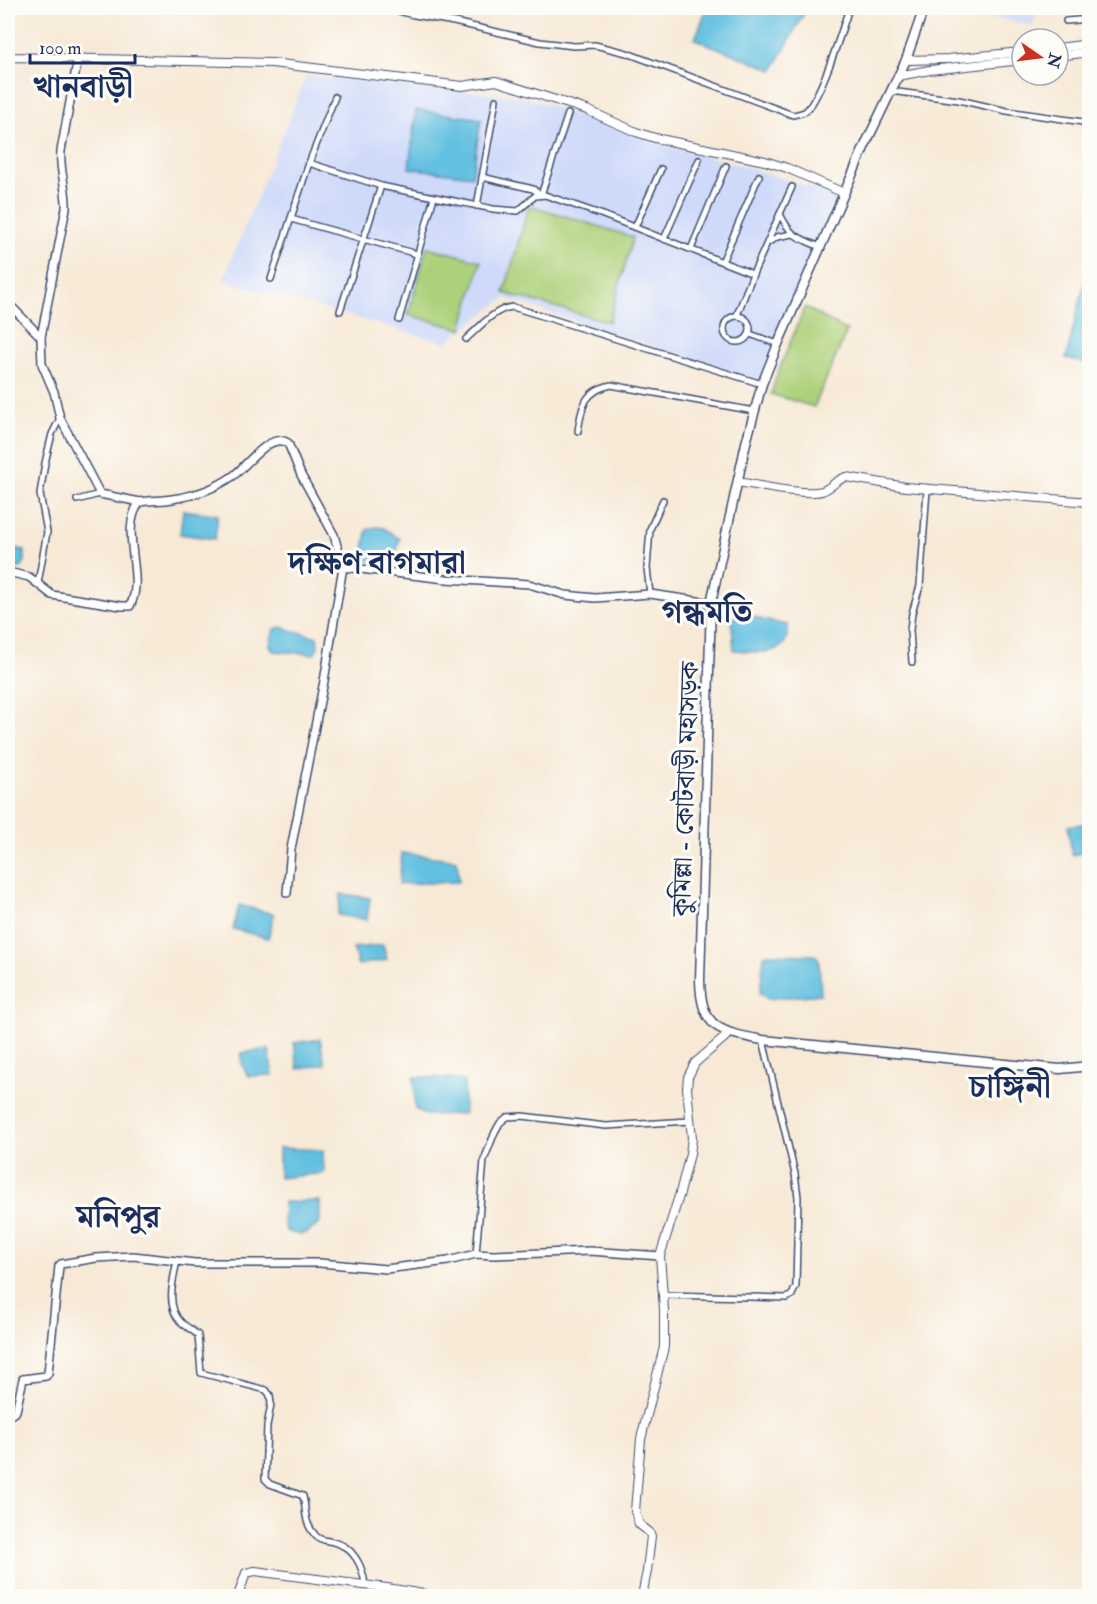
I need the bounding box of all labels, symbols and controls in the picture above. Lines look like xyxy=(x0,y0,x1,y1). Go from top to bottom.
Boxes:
scale bar xyxy=(30,27,135,65)
north arrow xyxy=(1010,27,1070,87)
text: 100 m xyxy=(39,37,82,60)
text: N xyxy=(1042,50,1065,70)
district label: খানবাড়ী xyxy=(33,67,133,107)
district label: দক্ষিণ বাগমারা xyxy=(286,543,466,583)
district label: গন্ধমতি xyxy=(662,592,754,632)
street label: কুমিল্লা - কোটবাড়ী মহাসড়ক xyxy=(666,659,707,918)
district label: চাঙ্গিনী xyxy=(967,1067,1051,1107)
district label: মনিপুর xyxy=(74,1197,162,1237)

